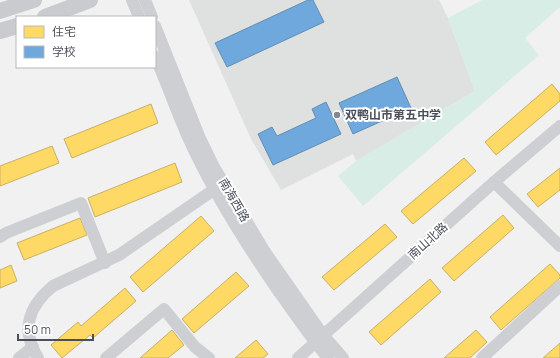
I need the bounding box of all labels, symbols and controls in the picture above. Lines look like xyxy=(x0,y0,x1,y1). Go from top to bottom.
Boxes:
legend xyxy=(16,16,156,68)
text: 住宅 xyxy=(52,23,76,40)
text: 学校 xyxy=(52,43,76,60)
place label: 双鸭山市第五中学 xyxy=(345,106,441,123)
marker: 双鸭山市第五中学 xyxy=(332,110,342,120)
street label: 南海西路 xyxy=(215,175,254,225)
street label: 南山北路 xyxy=(404,218,451,263)
scale bar xyxy=(18,316,93,342)
text: 50 m xyxy=(24,321,51,338)

